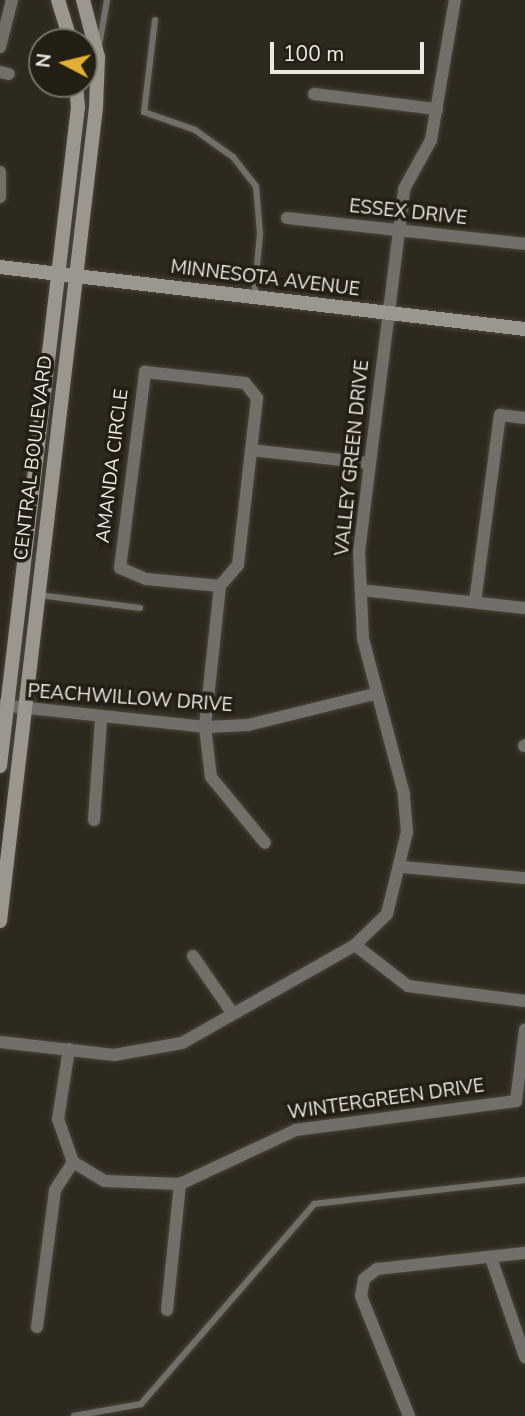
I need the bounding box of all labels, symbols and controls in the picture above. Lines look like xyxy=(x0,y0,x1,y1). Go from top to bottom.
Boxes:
north arrow xyxy=(28,28,98,98)
scale bar xyxy=(273,28,427,72)
text: 100 m xyxy=(283,40,344,68)
text: N xyxy=(30,52,58,69)
street label: ESSEX DRIVE xyxy=(348,195,468,231)
street label: MINNESOTA AVENUE xyxy=(169,256,361,302)
street label: CENTRAL BOULEVARD xyxy=(10,354,58,562)
street label: VALLEY GREEN DRIVE xyxy=(331,359,375,557)
street label: AMANDA CIRCLE xyxy=(92,388,134,544)
street label: PEACHWILLOW DRIVE xyxy=(27,680,233,718)
street label: WINTERGREEN DRIVE xyxy=(286,1075,486,1125)

